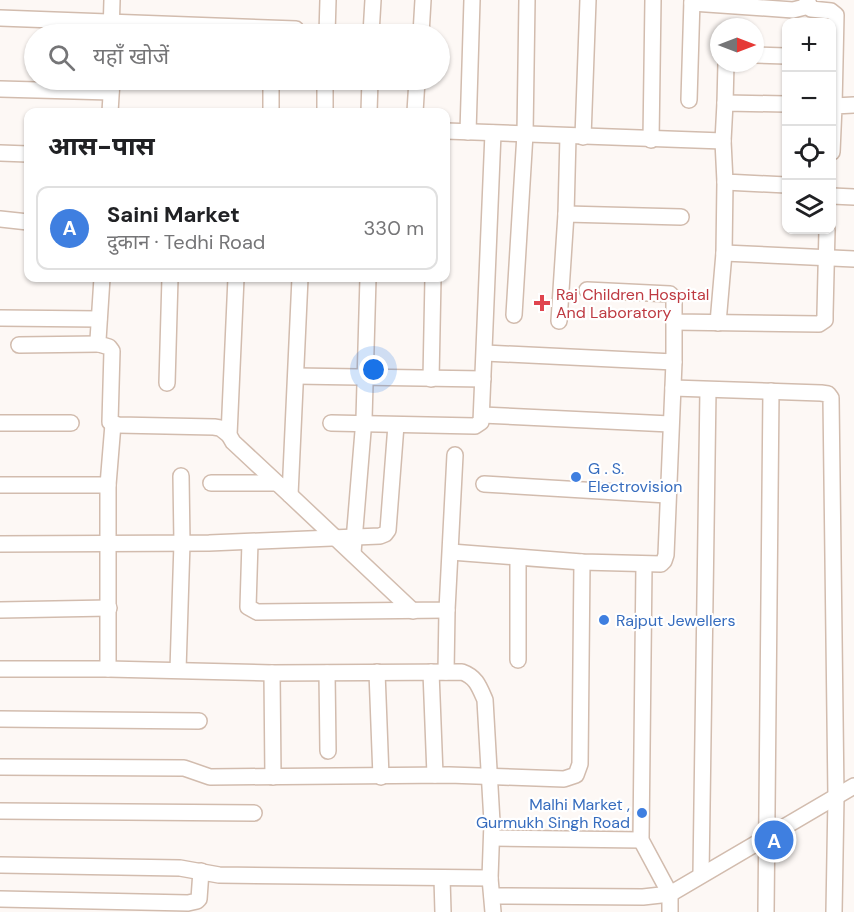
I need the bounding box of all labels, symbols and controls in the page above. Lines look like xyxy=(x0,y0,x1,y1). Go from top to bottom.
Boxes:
north arrow xyxy=(710,18,764,72)
map controls xyxy=(782,18,836,234)
button: + xyxy=(782,18,836,72)
search box xyxy=(24,24,450,90)
icon: search xyxy=(45,41,78,74)
text: यहाँ खोजें xyxy=(93,42,169,71)
button: − xyxy=(782,72,836,126)
button: locate xyxy=(782,126,836,180)
text: आस-पास xyxy=(48,129,155,163)
button: layers xyxy=(782,180,836,234)
text: Saini Market xyxy=(107,200,240,229)
text: A xyxy=(62,215,77,241)
text: 330 m xyxy=(364,215,424,241)
text: दुकान · Tedhi Road xyxy=(107,229,265,255)
place label: Raj Children Hospital And Laboratory xyxy=(556,284,709,323)
marker: Raj Children Hospital And Laboratory xyxy=(533,294,551,312)
your location xyxy=(359,355,388,384)
place label: G . S. Electrovision xyxy=(588,458,682,497)
marker: G . S. Electrovision xyxy=(569,470,583,484)
place label: Rajput Jewellers xyxy=(616,610,736,631)
marker: Rajput Jewellers xyxy=(597,613,611,627)
place label: Malhi Market , Gurmukh Singh Road xyxy=(476,794,630,833)
marker: Malhi Market , Gurmukh Singh Road xyxy=(635,806,649,820)
pin: A xyxy=(754,818,794,862)

